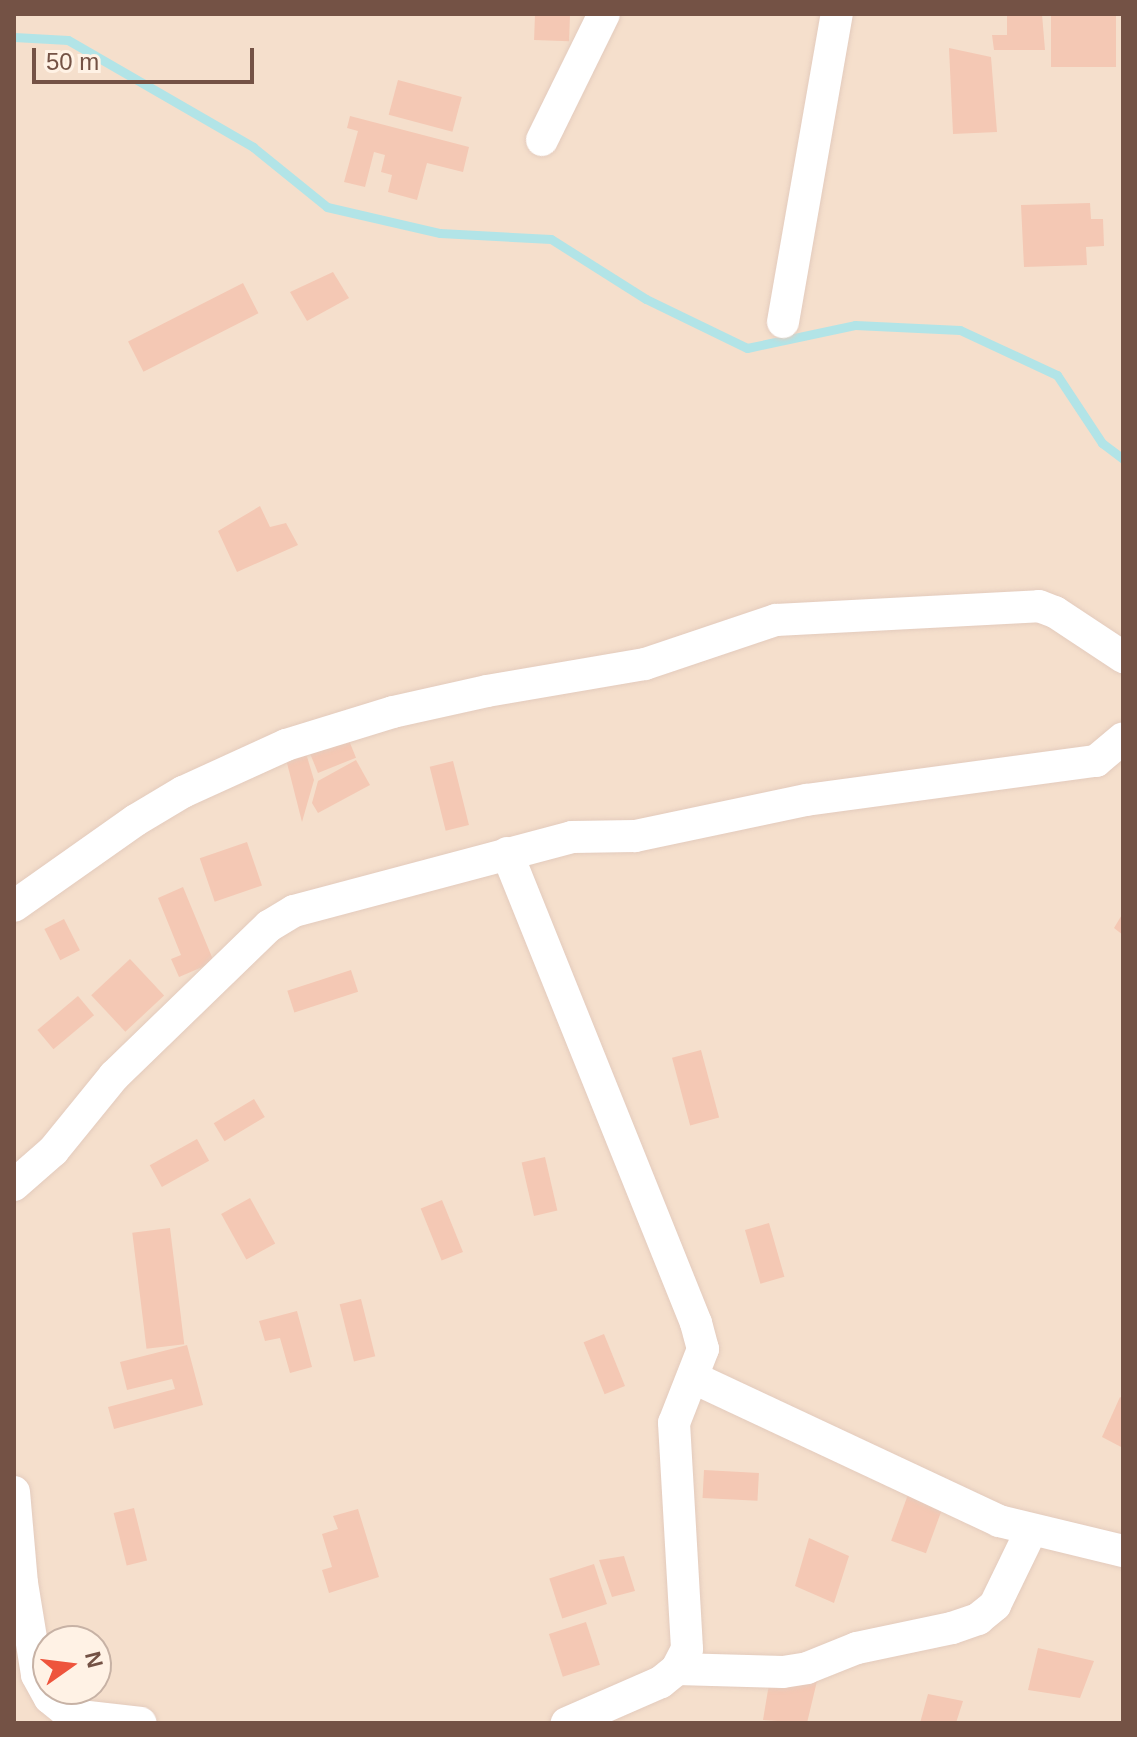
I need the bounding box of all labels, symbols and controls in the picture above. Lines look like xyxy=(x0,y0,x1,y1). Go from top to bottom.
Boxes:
scale bar xyxy=(36,32,258,82)
text: 50 m xyxy=(46,48,99,75)
north arrow xyxy=(32,1625,112,1705)
text: N xyxy=(80,1649,108,1670)

